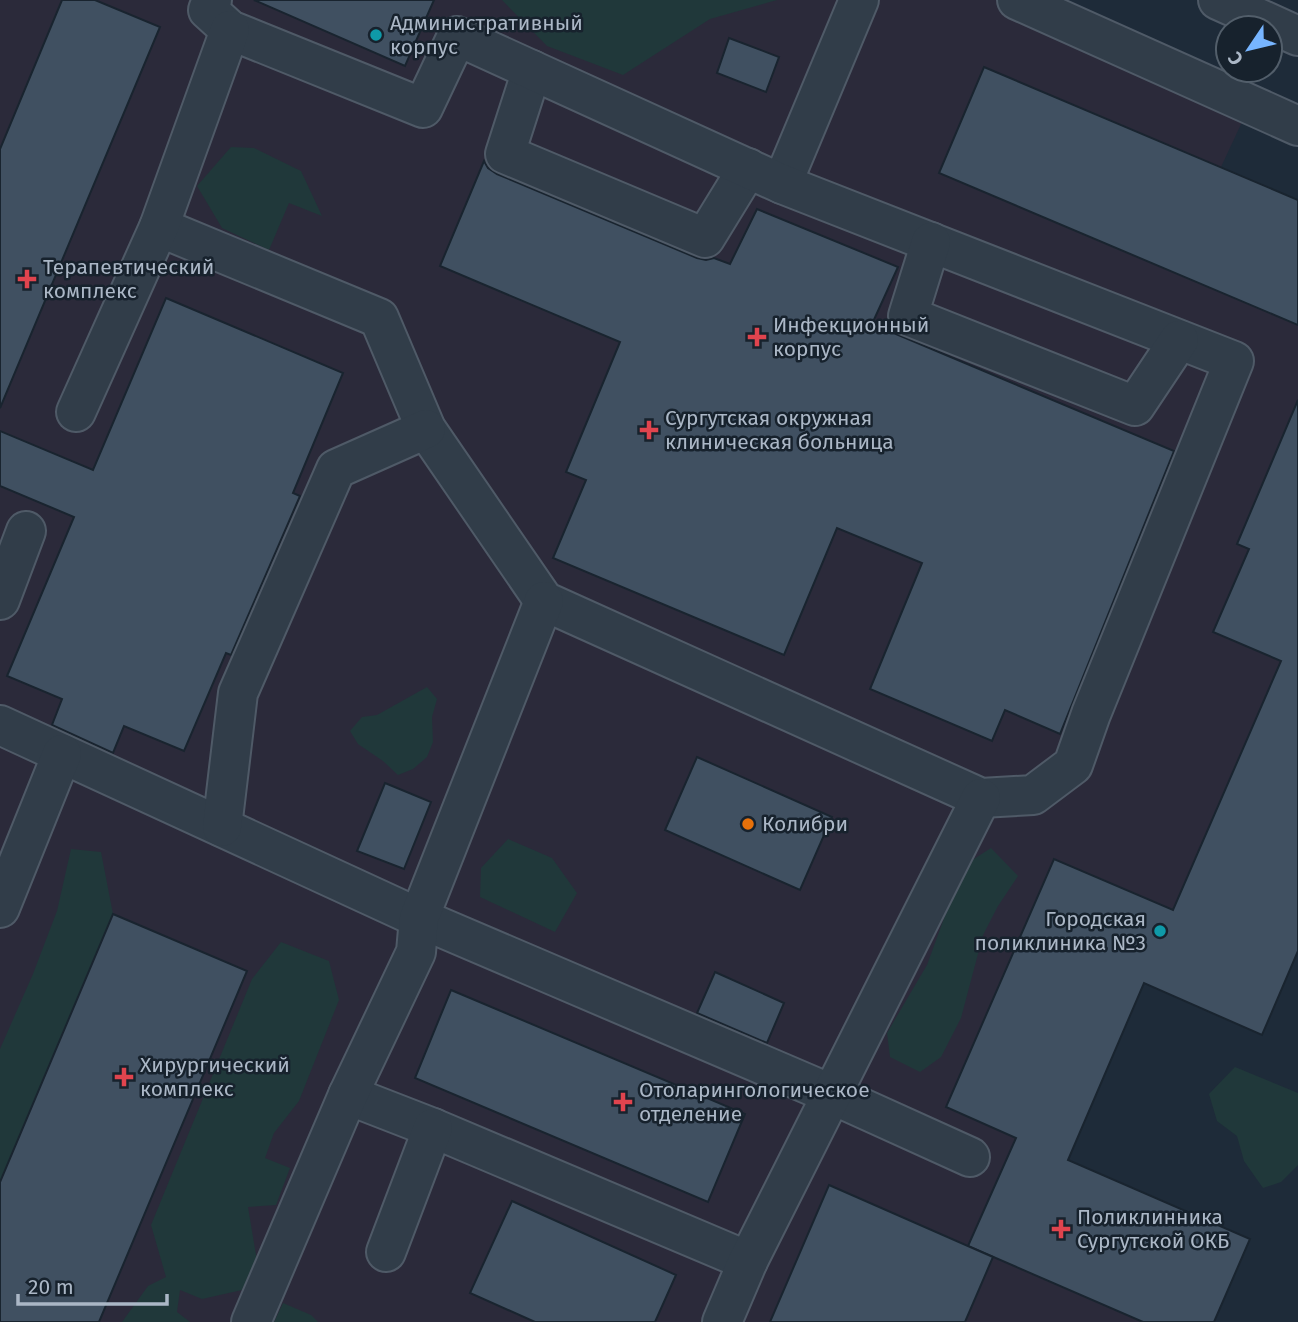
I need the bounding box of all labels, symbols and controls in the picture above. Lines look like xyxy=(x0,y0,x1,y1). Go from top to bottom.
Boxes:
place label: Административный корпус xyxy=(390,10,583,60)
north arrow xyxy=(1214,14,1284,84)
marker: Административный корпус xyxy=(368,27,384,43)
text: С xyxy=(1223,47,1248,70)
place label: Терапевтический комплекс xyxy=(43,254,214,304)
marker: Терапевтический комплекс xyxy=(17,269,37,289)
place label: Инфекционный корпус xyxy=(773,312,929,362)
marker: Инфекционный корпус xyxy=(747,327,767,347)
place label: Сургутская окружная клиническая больница xyxy=(665,405,894,455)
marker: Сургутская окружная клиническая больница xyxy=(639,420,659,440)
place label: Колибри xyxy=(762,811,848,837)
marker: Колибри xyxy=(740,816,756,832)
place label: Городская поликлиника №3 xyxy=(975,906,1146,956)
marker: Городская поликлиника №3 xyxy=(1152,923,1168,939)
place label: Хирургический комплекс xyxy=(140,1052,290,1102)
marker: Хирургический комплекс xyxy=(114,1067,134,1087)
place label: Отоларингологическое отделение xyxy=(639,1077,870,1127)
marker: Отоларингологическое отделение xyxy=(613,1092,633,1112)
place label: Поликлинника Сургутской ОКБ xyxy=(1077,1204,1229,1254)
marker: Поликлинника Сургутской ОКБ xyxy=(1051,1219,1071,1239)
scale bar xyxy=(18,1262,166,1306)
text: 20 m xyxy=(28,1274,74,1300)

